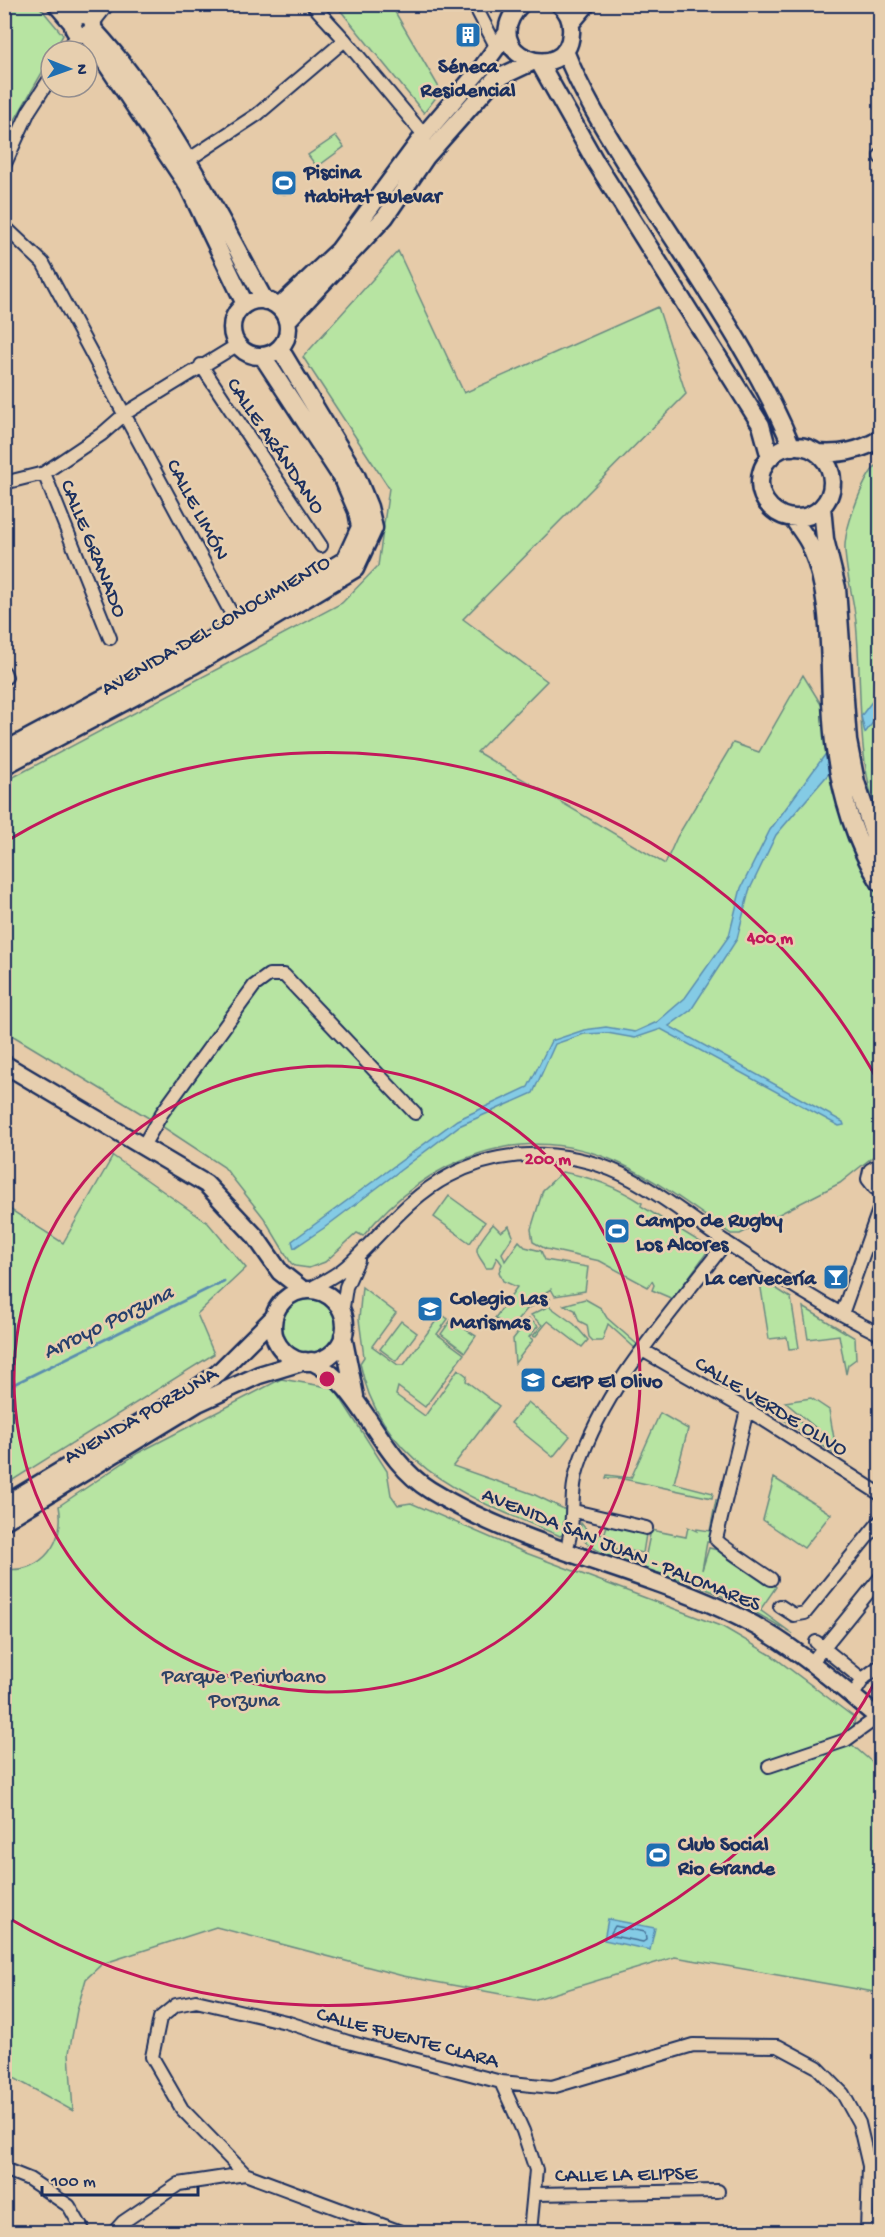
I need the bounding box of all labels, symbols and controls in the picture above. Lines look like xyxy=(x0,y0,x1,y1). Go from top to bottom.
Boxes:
building icon: Séneca Residencial xyxy=(453,20,483,50)
north arrow xyxy=(39,39,99,99)
place label: Séneca Residencial xyxy=(419,56,516,105)
text: N xyxy=(71,64,90,75)
place label: Piscina Habitat Bulevar xyxy=(303,162,444,211)
sports icon: Piscina Habitat Bulevar xyxy=(269,168,299,198)
street label: CALLE ARÁNDANO xyxy=(219,373,330,520)
street label: CALLE LIMÓN xyxy=(159,456,233,565)
street label: CALLE GRANADO xyxy=(53,477,131,622)
street label: AVENIDA DEL CONOCIMIENTO xyxy=(98,551,336,703)
text: 400 m xyxy=(746,929,793,950)
text: 200 m xyxy=(525,1150,571,1171)
place label: Campo de Rugby Los Alcores xyxy=(635,1210,783,1259)
sports icon: Campo de Rugby Los Alcores xyxy=(602,1216,632,1246)
bar icon: La cervecería xyxy=(821,1262,851,1292)
place label: La cervecería xyxy=(705,1268,817,1293)
water label: Arroyo Porzuna xyxy=(39,1280,180,1366)
place label: Colegio Las Marismas xyxy=(449,1288,548,1337)
school or university icon: Colegio Las Marismas xyxy=(415,1294,445,1324)
street label: CALLE VERDE OLIVO xyxy=(689,1352,852,1464)
street label: AVENIDA PORZUNA xyxy=(60,1362,225,1471)
school or university icon: CEIP El Olivo xyxy=(518,1365,548,1395)
centre of rings xyxy=(317,1369,337,1389)
place label: CEIP El Olivo xyxy=(551,1371,663,1396)
street label: AVENIDA SAN JUAN - PALOMARES xyxy=(478,1484,764,1619)
park label: Parque Periurbano Porzuna xyxy=(161,1666,326,1715)
place label: Club Social Rio Grande xyxy=(677,1834,776,1883)
sports icon: Club Social Rio Grande xyxy=(643,1840,673,1870)
street label: CALLE FUENTE CLARA xyxy=(313,2003,503,2076)
scale bar xyxy=(42,2159,198,2197)
street label: CALLE LA ELIPSE xyxy=(555,2163,698,2190)
text: 100 m xyxy=(50,2172,96,2193)

